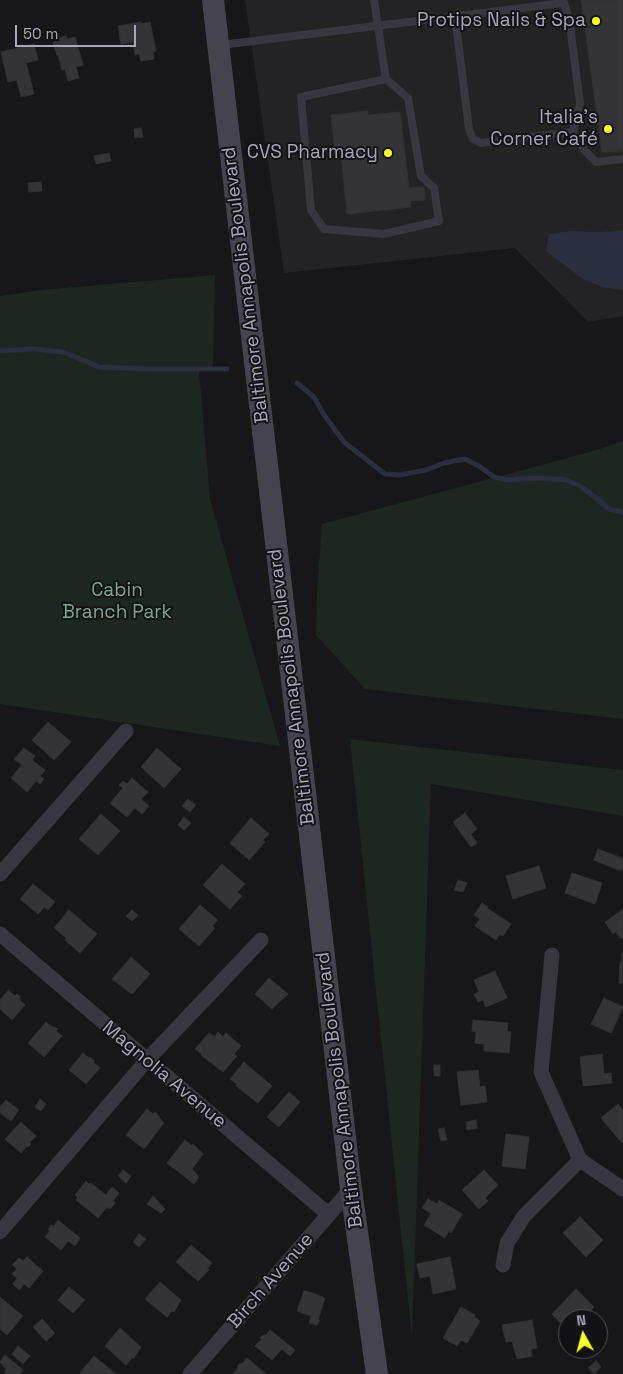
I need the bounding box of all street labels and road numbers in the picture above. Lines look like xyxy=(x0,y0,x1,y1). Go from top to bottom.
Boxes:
street label: Baltimore Annapolis Boulevard xyxy=(218,145,274,425)
street label: Baltimore Annapolis Boulevard xyxy=(264,547,320,827)
street label: Baltimore Annapolis Boulevard xyxy=(312,950,368,1230)
street label: Magnolia Avenue xyxy=(97,1016,231,1134)
street label: Birch Avenue xyxy=(223,1229,319,1333)

